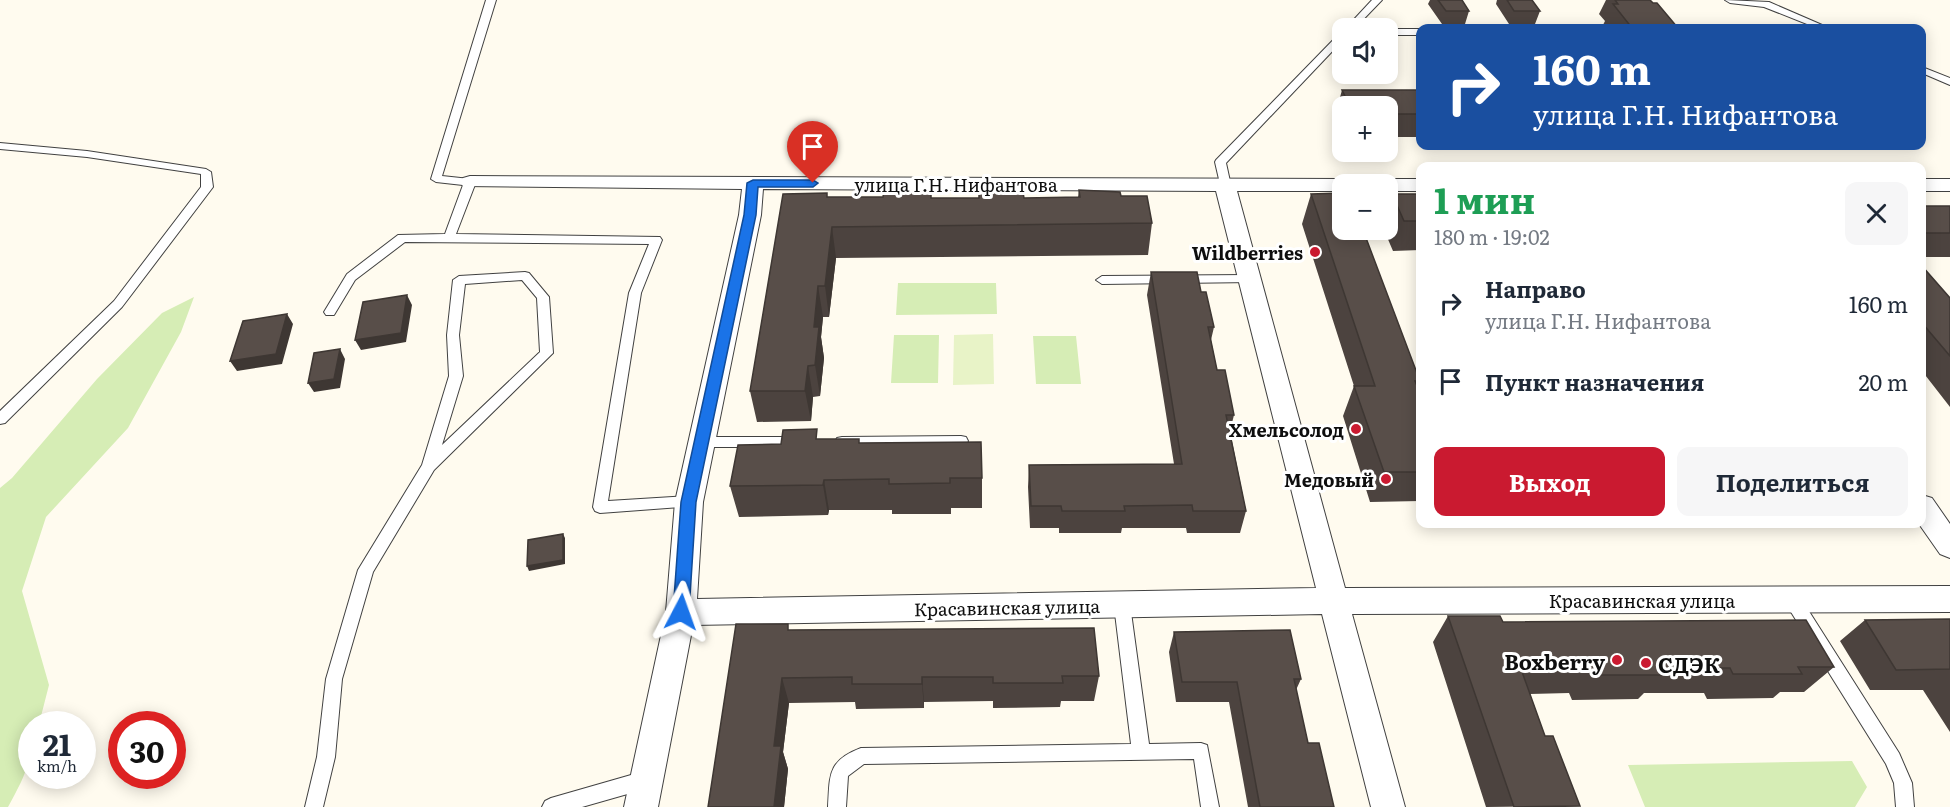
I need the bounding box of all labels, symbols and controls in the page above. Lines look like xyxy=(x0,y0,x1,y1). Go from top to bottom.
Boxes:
map controls xyxy=(1332,18,1398,240)
button: sound xyxy=(1332,18,1398,84)
text: 160 m xyxy=(1533,36,1651,98)
icon: right xyxy=(1434,48,1512,126)
text: улица Г.Н. Нифантова xyxy=(1533,93,1838,133)
button: + xyxy=(1332,96,1398,162)
pin xyxy=(787,121,838,183)
icon: arrive xyxy=(796,130,829,163)
street label: улица Г.Н. Нифантова xyxy=(854,171,1058,198)
text: 1 мин xyxy=(1434,172,1535,225)
button: − xyxy=(1332,174,1398,240)
button: close xyxy=(1845,182,1908,245)
text: 180 m · 19:02 xyxy=(1434,221,1550,251)
place label: Wildberries xyxy=(1192,239,1303,266)
marker: Wildberries xyxy=(1308,245,1322,259)
text: Направо xyxy=(1485,272,1586,305)
icon: right xyxy=(1434,287,1467,320)
text: 160 m xyxy=(1849,287,1908,320)
text: улица Г.Н. Нифантова xyxy=(1485,305,1711,335)
icon: arrive xyxy=(1434,365,1467,398)
text: Пункт назначения xyxy=(1485,365,1704,398)
text: 20 m xyxy=(1858,365,1908,398)
place label: Хмельсолод xyxy=(1229,416,1344,443)
marker: Хмельсолод xyxy=(1349,422,1363,436)
button: Выход xyxy=(1434,447,1665,516)
button: Поделиться xyxy=(1677,447,1908,516)
place label: Медовый xyxy=(1284,466,1374,493)
marker: Медовый xyxy=(1379,472,1393,486)
position arrow xyxy=(649,580,713,644)
street label: Красавинская улица xyxy=(1549,587,1735,614)
street label: Красавинская улица xyxy=(914,592,1101,622)
place label: Boxberry xyxy=(1504,645,1605,676)
place label: СДЭК xyxy=(1658,648,1720,679)
marker: Boxberry xyxy=(1610,653,1624,667)
marker: СДЭК xyxy=(1639,656,1653,670)
speed limit sign: 30 xyxy=(108,711,186,789)
text: 21 xyxy=(43,721,71,765)
text: km/h xyxy=(37,754,77,777)

